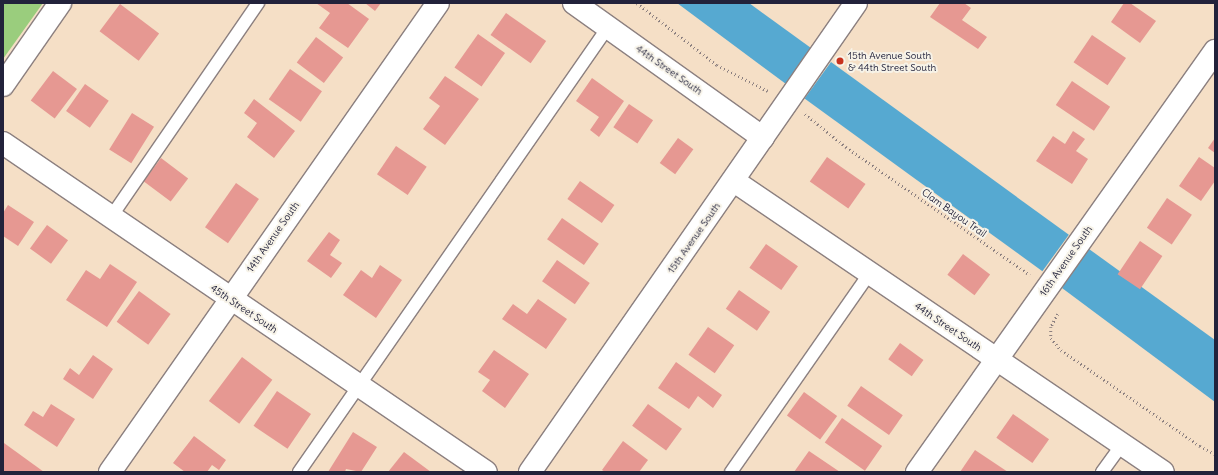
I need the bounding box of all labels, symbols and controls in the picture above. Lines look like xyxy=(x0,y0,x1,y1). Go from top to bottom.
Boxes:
street label: 44th Street South xyxy=(633,43,705,97)
place label: 15th Avenue South & 44th Street South xyxy=(848,49,936,72)
marker: 15th Avenue South & 44th Street South xyxy=(835,56,845,66)
street label: Clam Bayou Trail xyxy=(919,186,989,240)
street label: 14th Avenue South xyxy=(244,199,302,275)
street label: 15th Avenue South xyxy=(665,200,723,276)
street label: 16th Avenue South xyxy=(1037,223,1095,299)
street label: 45th Street South xyxy=(208,282,280,336)
street label: 44th Street South xyxy=(912,300,984,354)

